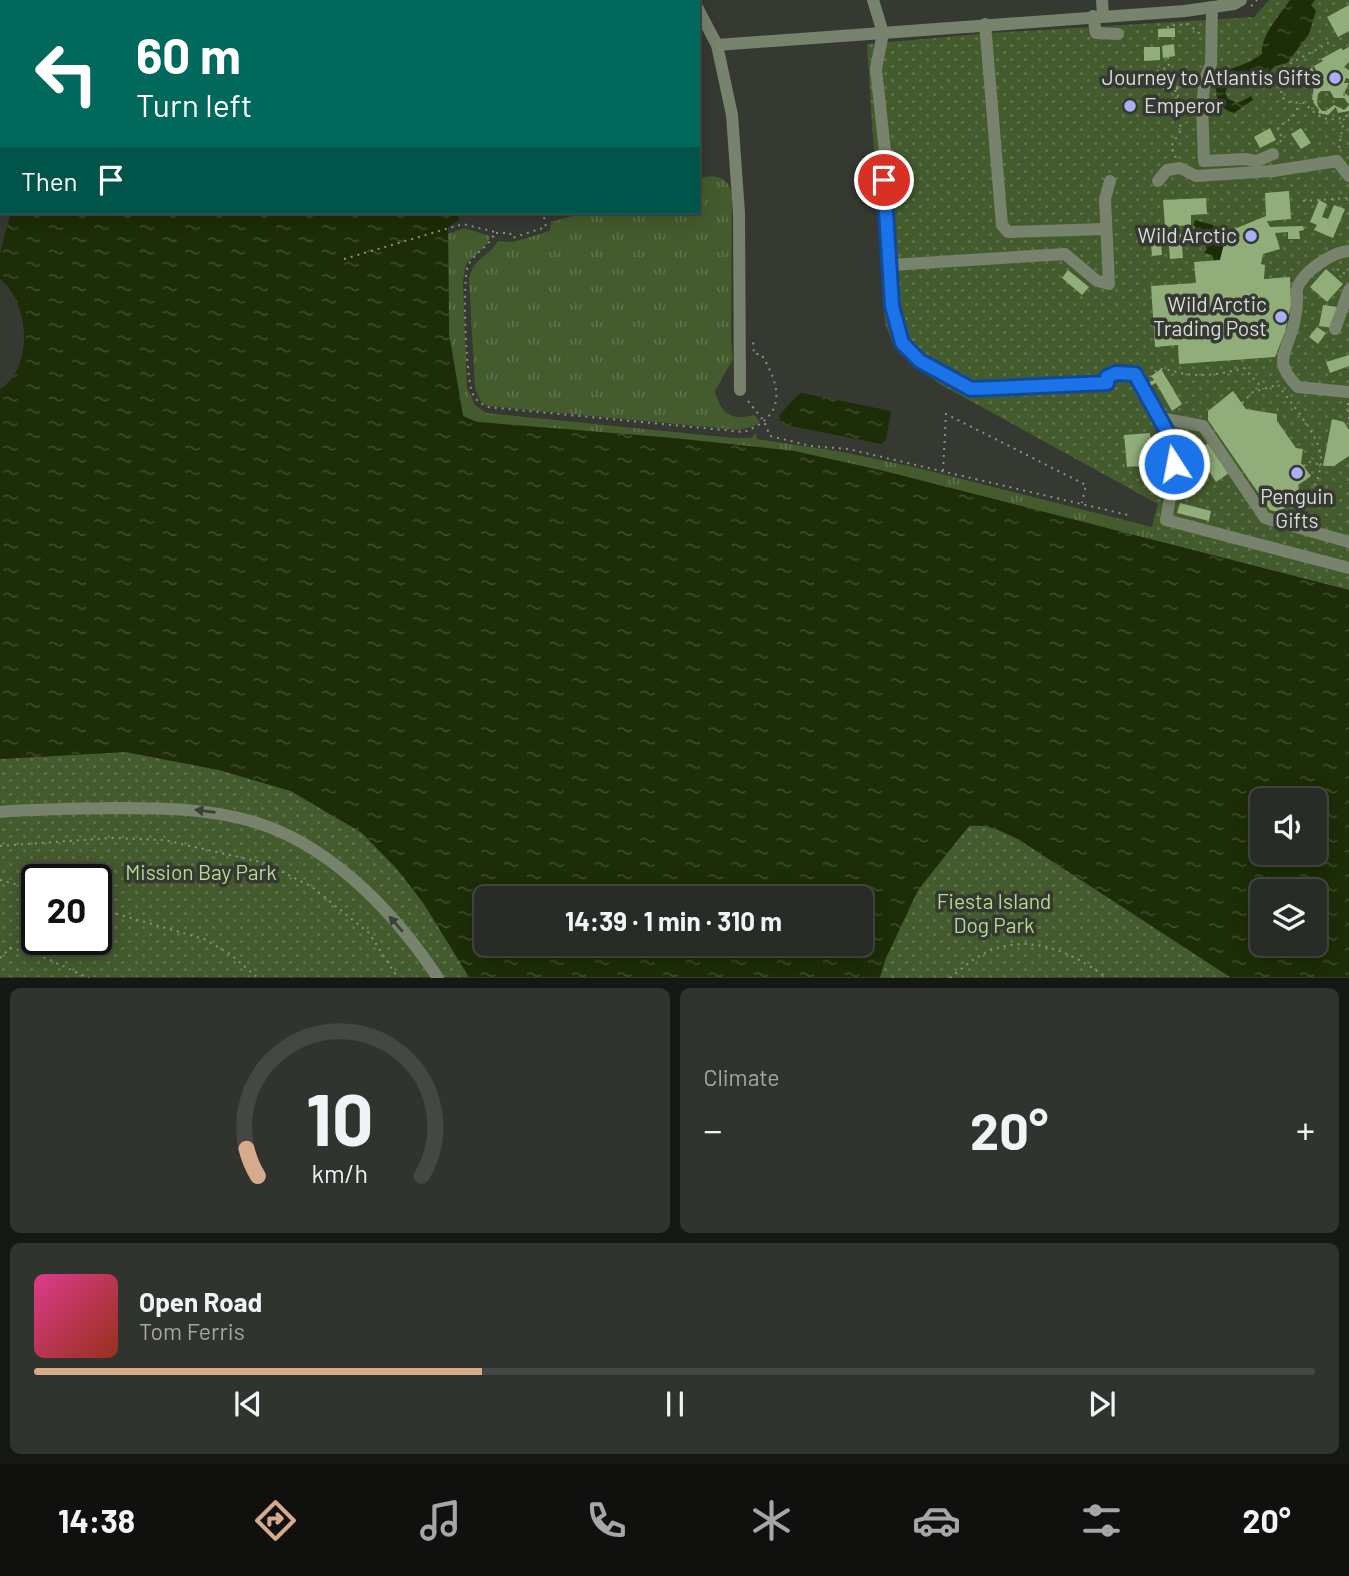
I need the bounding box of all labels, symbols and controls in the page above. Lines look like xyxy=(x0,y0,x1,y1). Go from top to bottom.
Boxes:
text: 60 m xyxy=(136,25,241,84)
icon: left xyxy=(21,28,112,119)
place label: Journey to Atlantis Gifts xyxy=(1102,64,1321,89)
marker: Journey to Atlantis Gifts xyxy=(1327,70,1343,86)
text: Turn left xyxy=(136,85,253,123)
place label: Emperor xyxy=(1144,92,1224,117)
marker: Emperor xyxy=(1122,98,1138,114)
pin xyxy=(854,150,914,210)
icon: arrive xyxy=(92,161,130,199)
icon: arrive xyxy=(865,161,903,199)
text: Then xyxy=(21,165,78,196)
place label: Wild Arctic xyxy=(1138,222,1237,247)
marker: Wild Arctic xyxy=(1243,228,1259,244)
place label: Wild Arctic Trading Post xyxy=(1153,291,1267,340)
marker: Wild Arctic Trading Post xyxy=(1273,309,1289,325)
position arrow xyxy=(1137,427,1211,501)
marker: Penguin Gifts xyxy=(1289,465,1305,481)
place label: Penguin Gifts xyxy=(1260,483,1334,532)
map controls xyxy=(1250,788,1327,956)
button: sound xyxy=(1250,788,1327,865)
one-way arrow xyxy=(193,806,215,817)
park label: Mission Bay Park xyxy=(125,859,277,884)
speed limit sign: 20 xyxy=(21,864,112,955)
button: layers xyxy=(1250,879,1327,956)
park label: Fiesta Island Dog Park xyxy=(937,888,1051,937)
text: 14:39 · 1 min · 310 m xyxy=(565,905,782,936)
one-way arrow xyxy=(389,915,404,932)
text: Climate xyxy=(704,1063,780,1091)
text: 10 xyxy=(306,1074,373,1162)
text: 20° xyxy=(970,1098,1048,1160)
text: − xyxy=(704,1106,723,1152)
text: + xyxy=(1296,1106,1315,1152)
text: km/h xyxy=(311,1158,368,1188)
text: Open Road xyxy=(139,1286,262,1317)
text: Tom Ferris xyxy=(139,1317,245,1345)
icon: previous xyxy=(229,1385,267,1423)
icon: pause xyxy=(656,1385,694,1423)
icon: next xyxy=(1083,1385,1121,1423)
icon: directions xyxy=(251,1496,300,1545)
icon: music xyxy=(416,1496,465,1545)
icon: phone xyxy=(582,1496,631,1545)
icon: climate xyxy=(747,1496,796,1545)
icon: car xyxy=(912,1496,961,1545)
icon: filters xyxy=(1077,1496,1126,1545)
text: 14:38 xyxy=(58,1501,135,1539)
text: 20° xyxy=(1243,1501,1291,1539)

